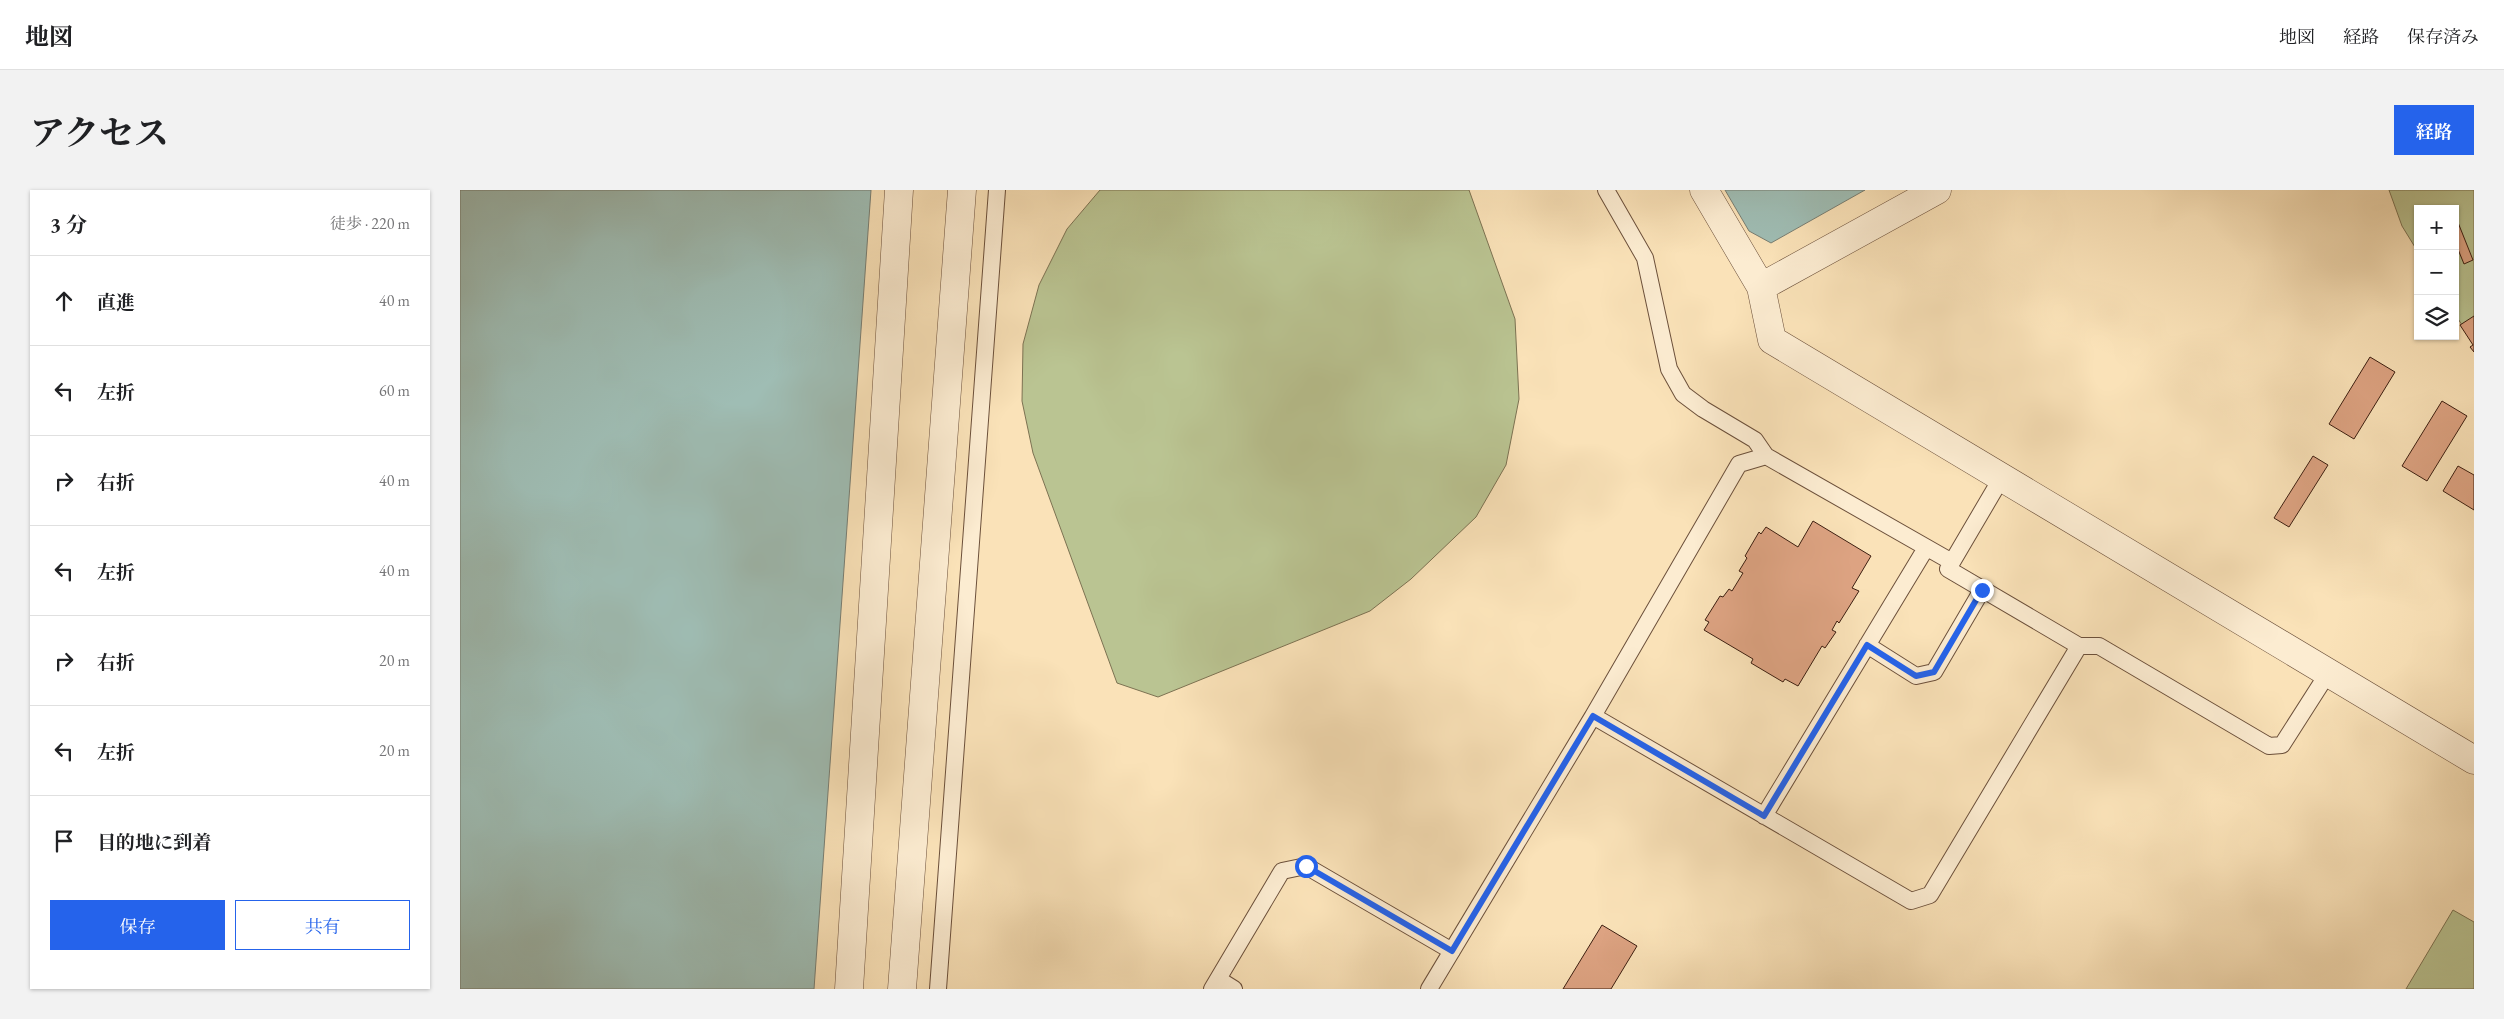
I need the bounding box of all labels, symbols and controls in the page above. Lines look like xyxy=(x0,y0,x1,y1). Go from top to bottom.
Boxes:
text: 地図 xyxy=(25,21,73,52)
text: 地図 xyxy=(2279,25,2315,48)
text: 経路 xyxy=(2343,25,2379,48)
text: 保存済み xyxy=(2407,25,2479,48)
button: 経路 xyxy=(2394,105,2474,155)
text: アクセス xyxy=(30,110,169,155)
map controls xyxy=(2414,205,2459,340)
button: + xyxy=(2414,205,2459,250)
text: 3 分 xyxy=(50,211,87,238)
text: 徒歩 · 220 m xyxy=(330,213,410,234)
button: − xyxy=(2414,250,2459,295)
icon: ahead xyxy=(50,287,78,315)
text: 直進 xyxy=(97,290,135,315)
text: 40 m xyxy=(379,290,410,311)
button: layers xyxy=(2414,295,2459,340)
icon: left xyxy=(50,377,78,405)
text: 左折 xyxy=(97,380,135,405)
text: 60 m xyxy=(379,380,410,401)
icon: right xyxy=(50,467,78,495)
text: 右折 xyxy=(97,470,135,495)
text: 40 m xyxy=(379,470,410,491)
icon: left xyxy=(50,557,78,585)
text: 左折 xyxy=(97,560,135,585)
text: 40 m xyxy=(379,560,410,581)
route end xyxy=(1971,579,1994,602)
icon: right xyxy=(50,647,78,675)
text: 右折 xyxy=(97,650,135,675)
text: 20 m xyxy=(379,650,410,671)
icon: left xyxy=(50,737,78,765)
text: 左折 xyxy=(97,740,135,765)
text: 20 m xyxy=(379,740,410,761)
icon: arrive xyxy=(50,827,78,855)
text: 目的地に到着 xyxy=(97,830,211,855)
route start xyxy=(1295,855,1318,878)
button: 保存 xyxy=(50,900,225,950)
button: 共有 xyxy=(235,900,410,950)

